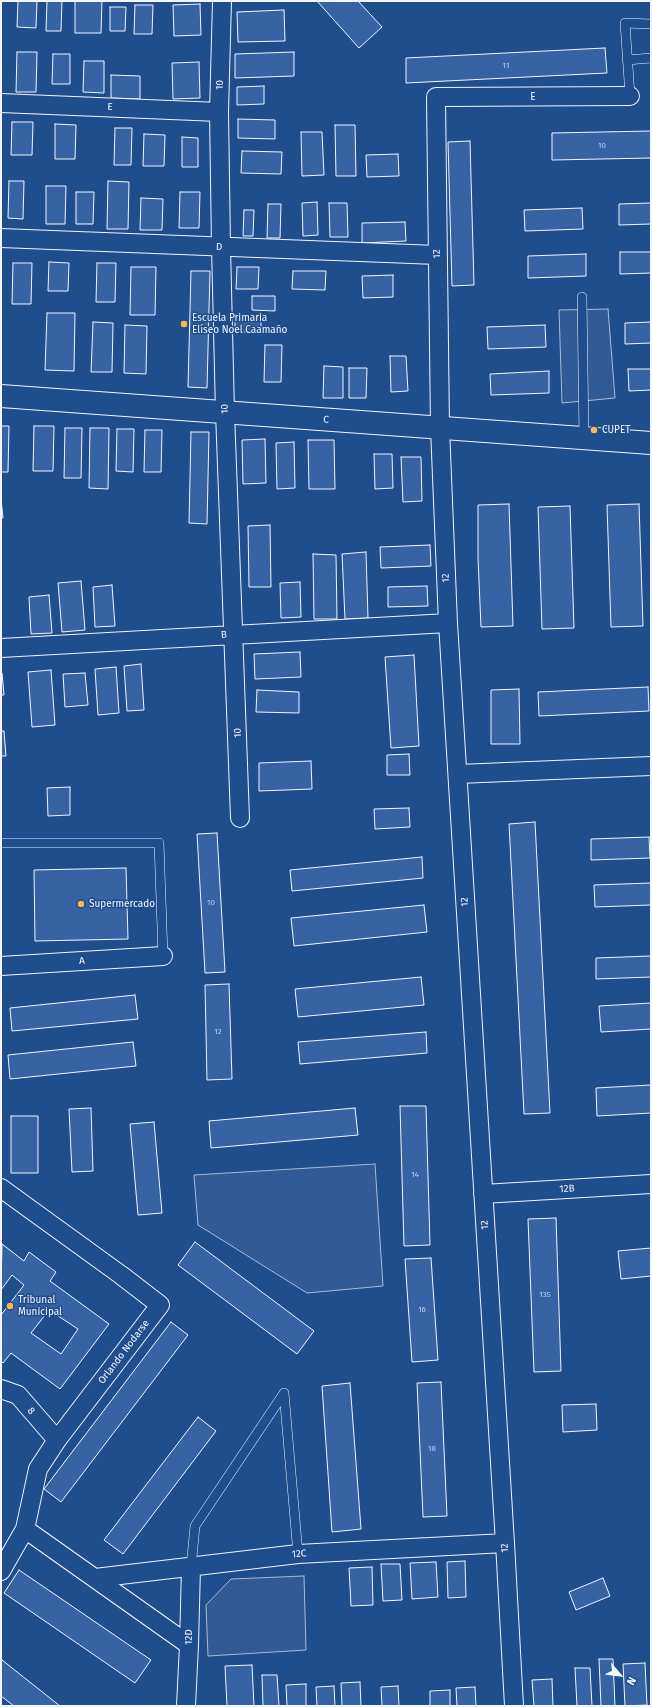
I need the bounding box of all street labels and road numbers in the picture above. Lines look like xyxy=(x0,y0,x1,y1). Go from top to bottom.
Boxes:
street label: 10 xyxy=(214,80,226,90)
street label: E xyxy=(530,91,536,103)
street label: E xyxy=(107,101,113,113)
street label: D xyxy=(216,241,222,253)
street label: 12 xyxy=(431,249,443,259)
street label: 10 xyxy=(219,404,231,414)
street label: C xyxy=(323,414,329,426)
street label: 12 xyxy=(440,573,452,583)
street label: B xyxy=(221,629,227,641)
street label: 10 xyxy=(232,728,244,738)
street label: 12 xyxy=(459,897,471,907)
street label: A xyxy=(79,955,85,967)
street label: 12B xyxy=(559,1183,575,1195)
street label: 12 xyxy=(479,1220,491,1230)
street label: Orlando Nodarse xyxy=(96,1318,152,1386)
street label: 8 xyxy=(25,1405,37,1417)
street label: 12 xyxy=(499,1543,511,1553)
street label: 12C xyxy=(291,1547,307,1561)
street label: 12D xyxy=(183,1629,195,1645)

